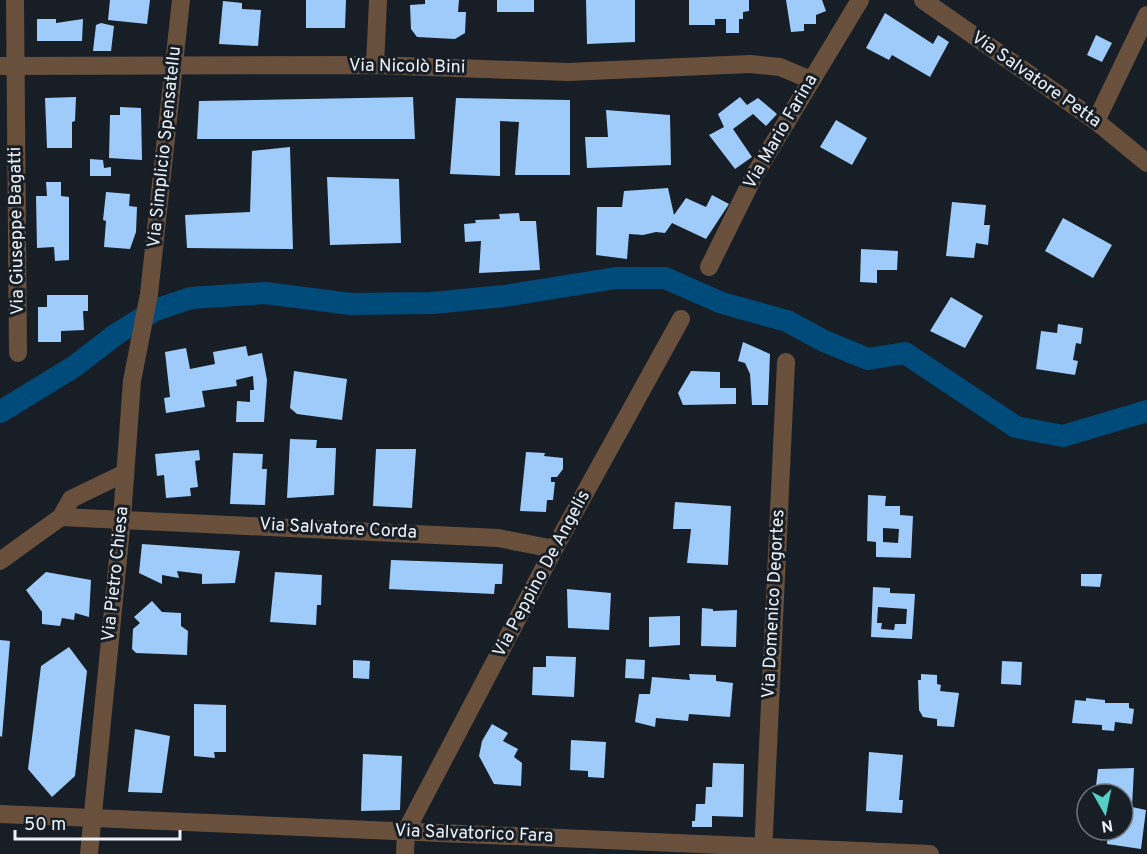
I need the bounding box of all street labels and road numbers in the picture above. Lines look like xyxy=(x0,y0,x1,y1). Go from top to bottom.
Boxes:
street label: Via Salvatore Petta xyxy=(966,27,1106,133)
street label: Via Simplicio Spensatellu xyxy=(143,45,187,249)
street label: Via Nicolò Bini xyxy=(349,54,465,80)
street label: Via Mario Farina xyxy=(739,70,823,194)
street label: Via Giuseppe Bagatti xyxy=(4,147,30,315)
street label: Via Peppino De Angelis xyxy=(488,486,596,662)
street label: Via Pietro Chiesa xyxy=(97,505,135,643)
street label: Via Domenico Degortes xyxy=(758,509,790,699)
street label: Via Salvatore Corda xyxy=(259,513,417,545)
street label: Via Salvatorico Fara xyxy=(394,820,554,848)

